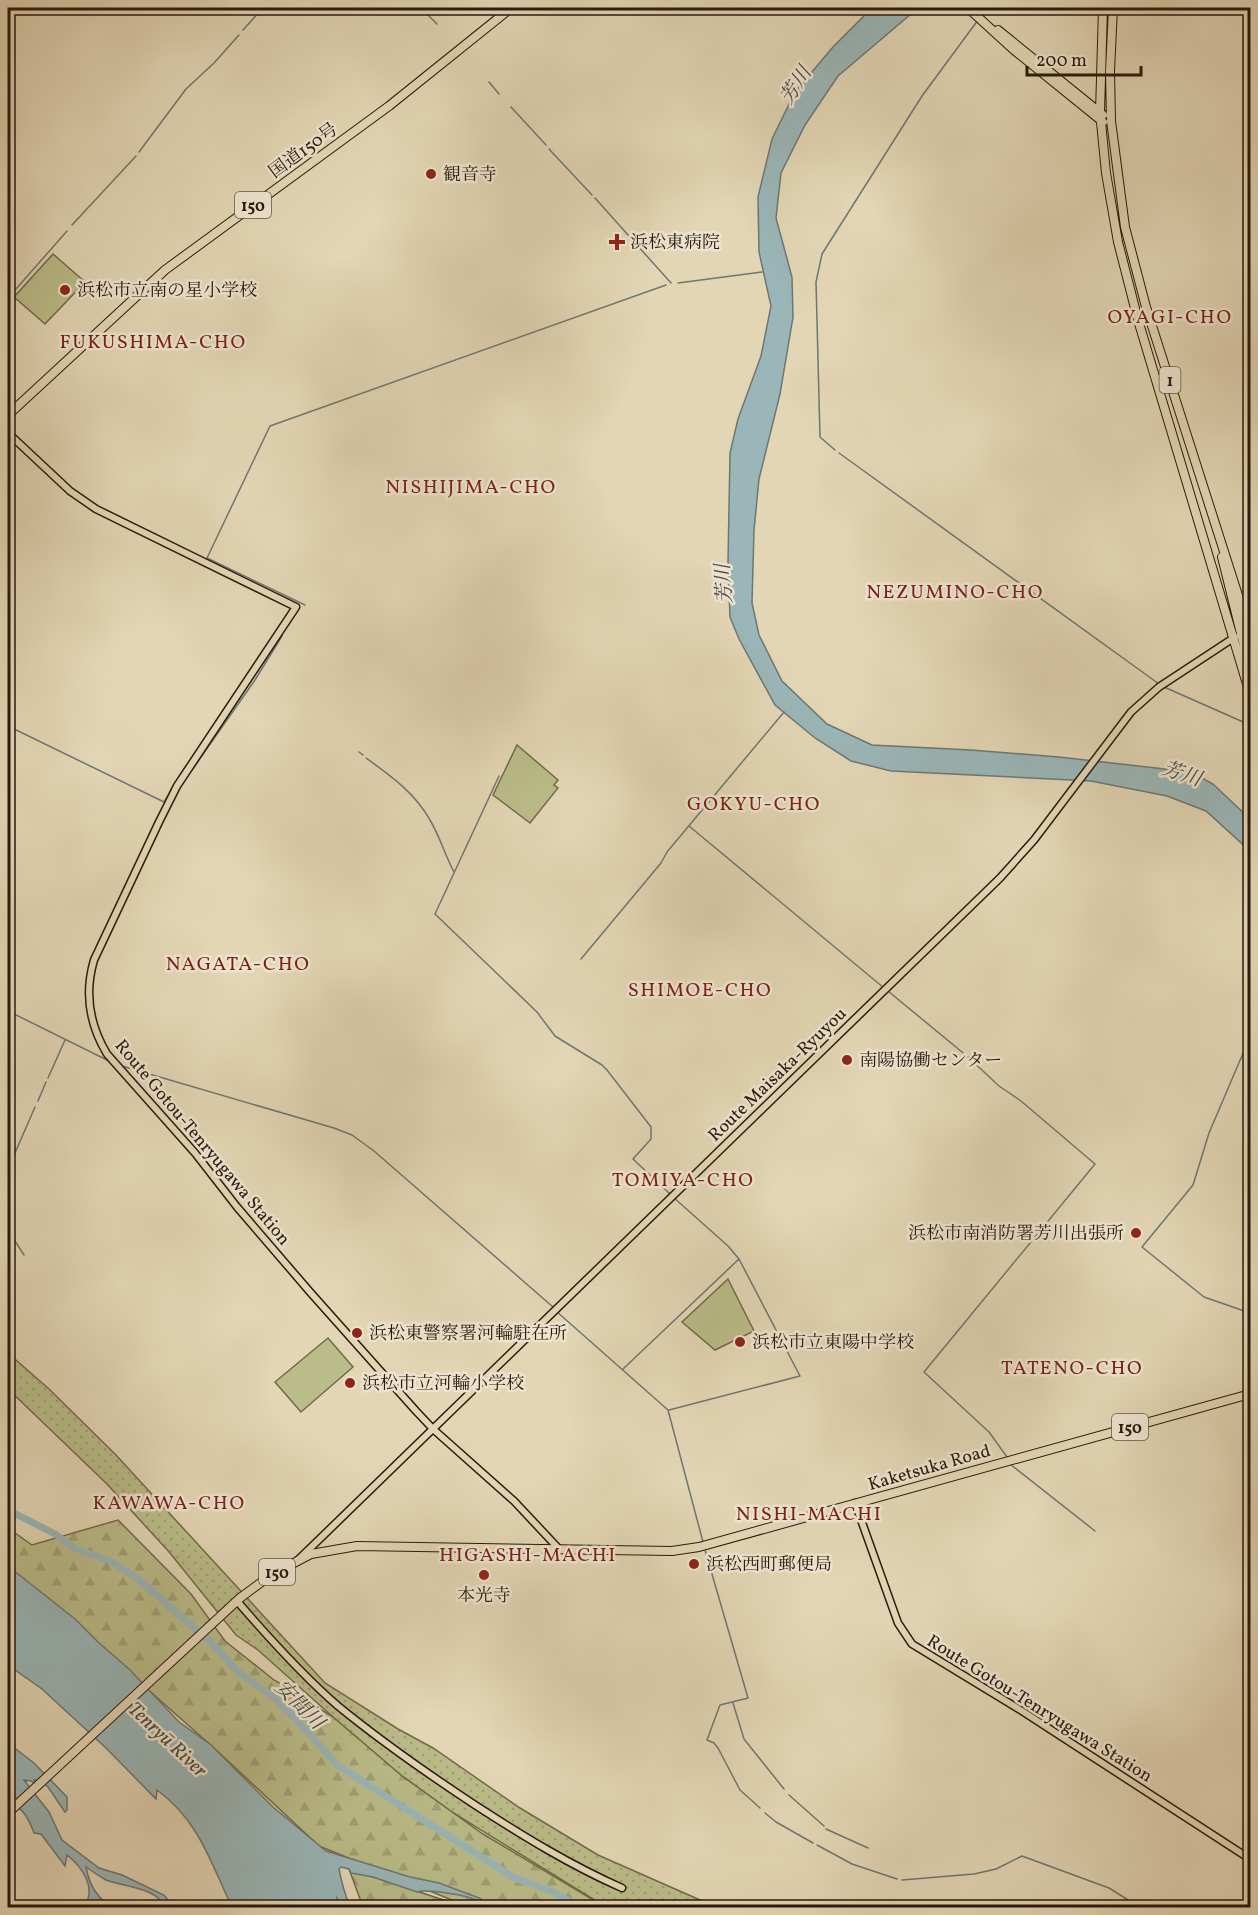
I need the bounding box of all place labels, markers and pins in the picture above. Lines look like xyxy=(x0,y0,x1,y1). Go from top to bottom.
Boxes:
place label: 観音寺 xyxy=(443,163,497,188)
marker: 観音寺 xyxy=(424,167,438,181)
place label: 浜松東病院 xyxy=(630,231,720,256)
marker: 浜松東病院 xyxy=(608,233,626,251)
place label: 浜松市立南の星小学校 xyxy=(77,279,257,304)
marker: 浜松市立南の星小学校 xyxy=(58,283,72,297)
place label: 南陽協働センター xyxy=(859,1049,1002,1074)
marker: 南陽協働センター xyxy=(840,1053,854,1067)
place label: 浜松市南消防署芳川出張所 xyxy=(908,1222,1124,1247)
marker: 浜松市南消防署芳川出張所 xyxy=(1129,1226,1143,1240)
place label: 浜松東警察署河輪駐在所 xyxy=(369,1322,567,1347)
marker: 浜松東警察署河輪駐在所 xyxy=(350,1326,364,1340)
place label: 浜松市立東陽中学校 xyxy=(752,1331,914,1356)
marker: 浜松市立東陽中学校 xyxy=(733,1335,747,1349)
place label: 浜松市立河輪小学校 xyxy=(362,1372,524,1397)
marker: 浜松市立河輪小学校 xyxy=(343,1376,357,1390)
place label: 浜松西町郵便局 xyxy=(706,1553,832,1578)
marker: 浜松西町郵便局 xyxy=(687,1557,701,1571)
marker: 本光寺 xyxy=(477,1568,491,1582)
place label: 本光寺 xyxy=(457,1584,511,1609)

